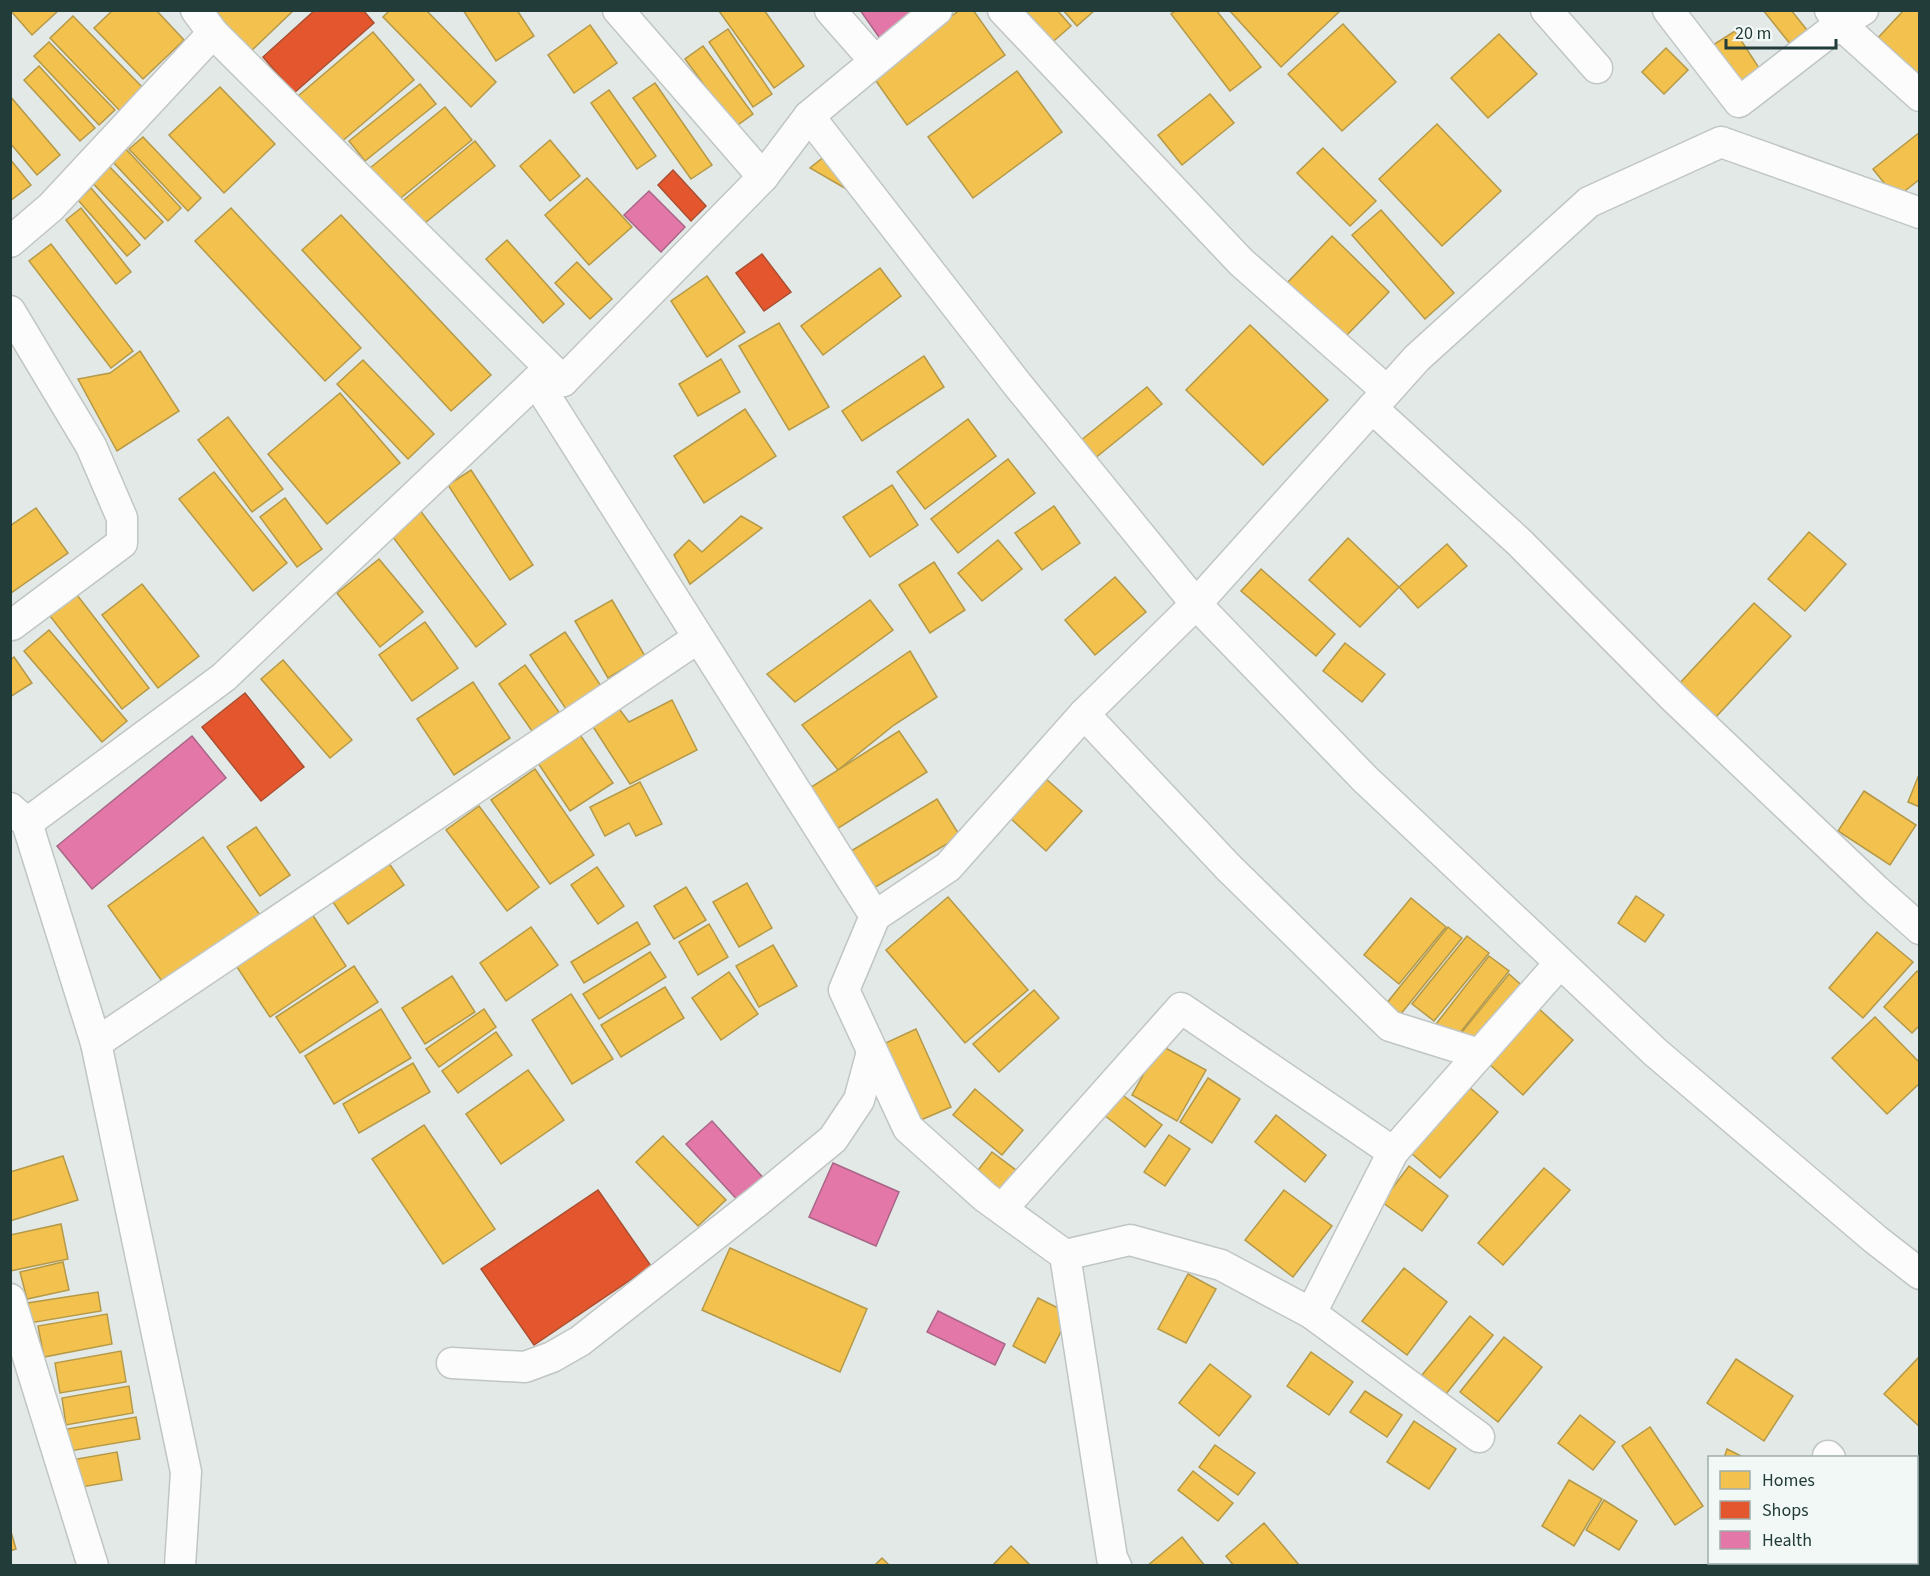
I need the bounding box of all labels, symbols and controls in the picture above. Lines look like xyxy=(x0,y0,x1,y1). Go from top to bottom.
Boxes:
scale bar xyxy=(1726,12,1836,50)
text: 20 m xyxy=(1735,21,1771,46)
legend xyxy=(1708,1456,1918,1564)
text: Homes xyxy=(1762,1468,1815,1493)
text: Shops xyxy=(1762,1498,1809,1523)
text: Health xyxy=(1762,1528,1812,1553)

